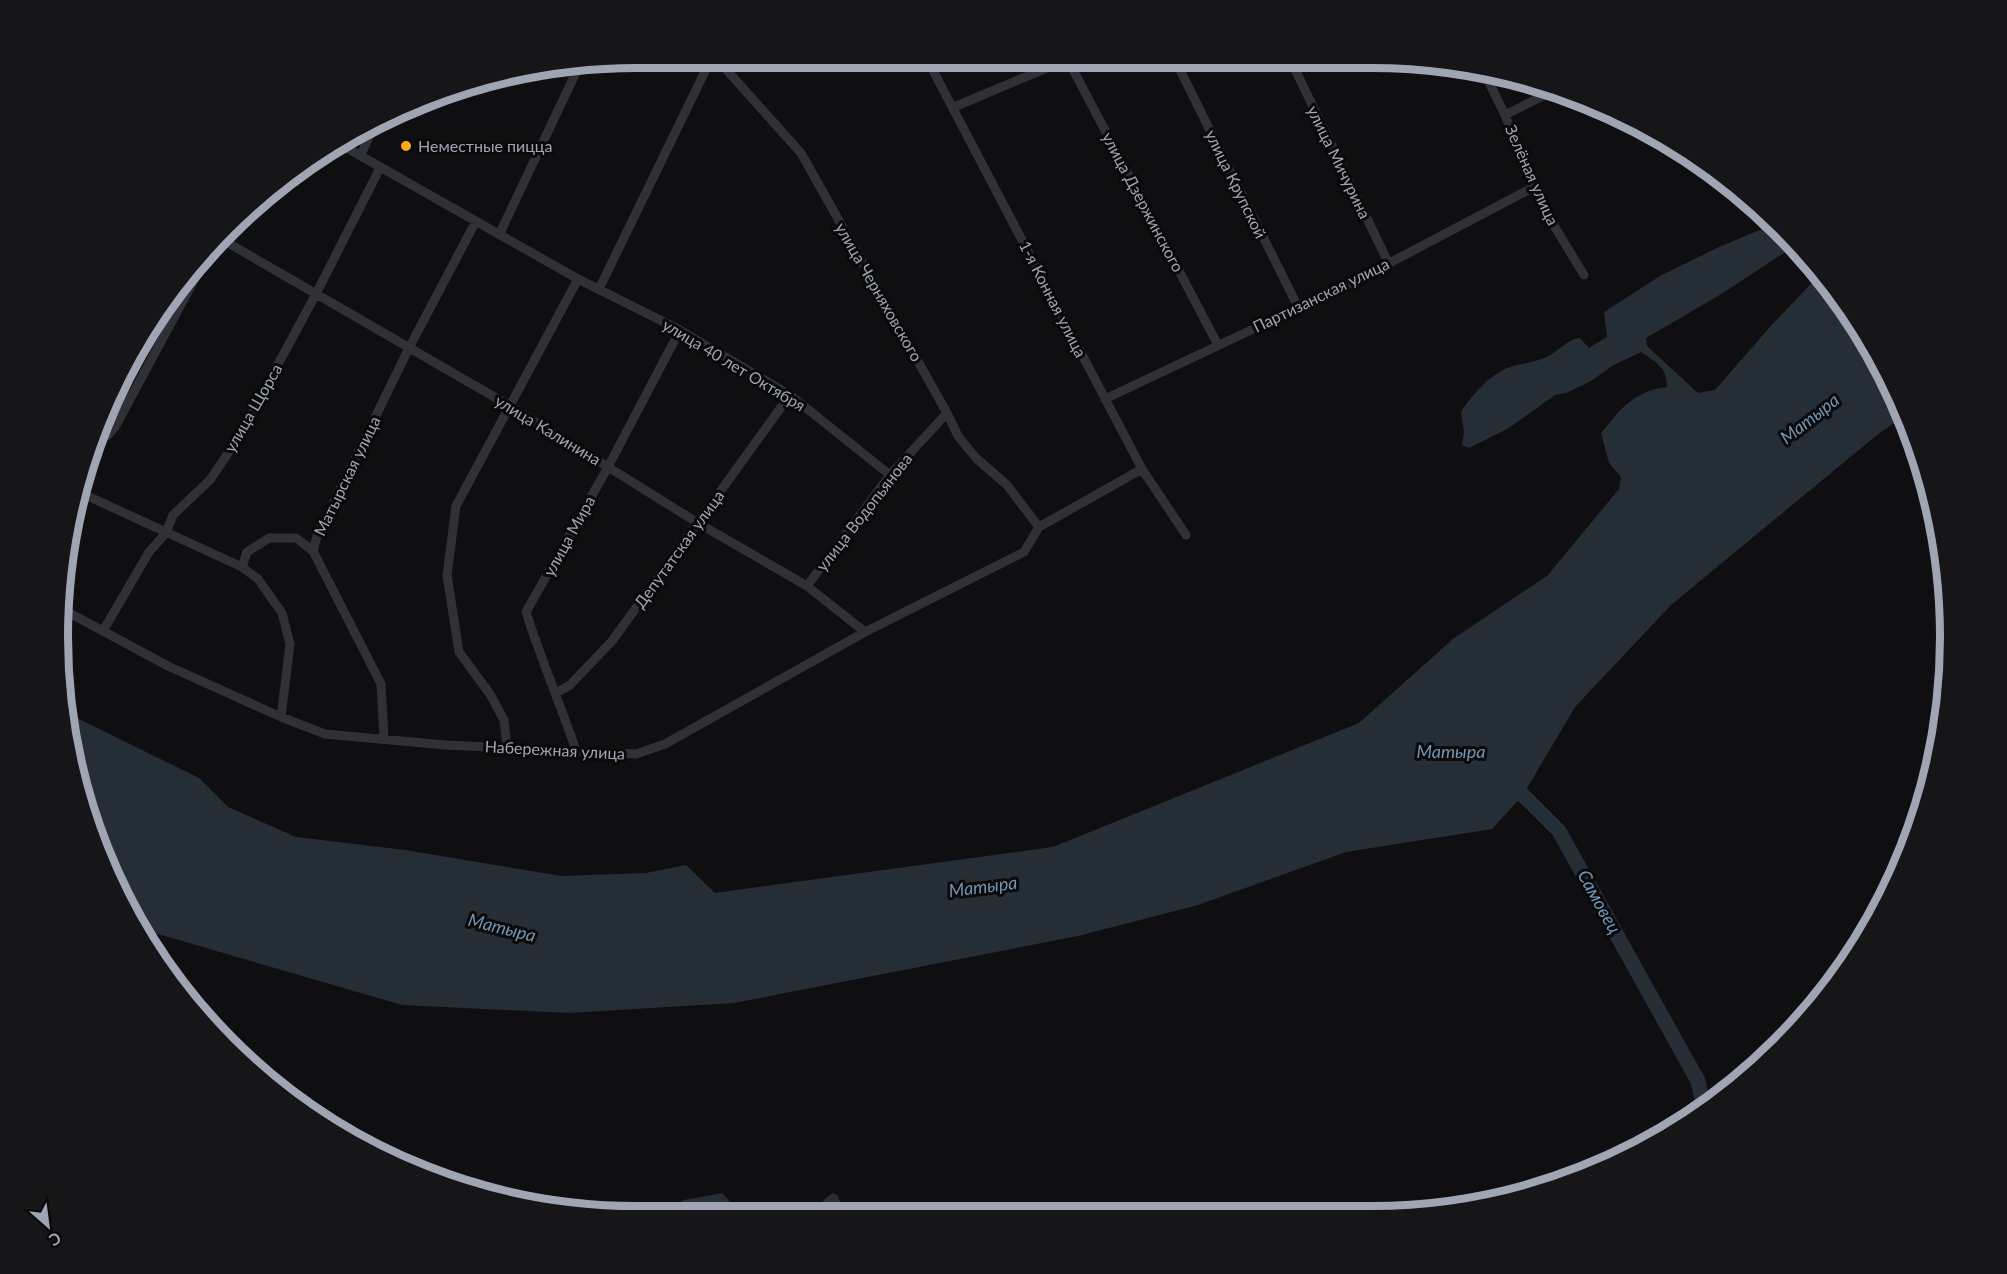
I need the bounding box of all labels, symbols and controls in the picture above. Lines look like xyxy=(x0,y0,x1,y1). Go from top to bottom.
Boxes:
street label: улица Мичурина xyxy=(1304,102,1375,221)
street label: Зелёная улица xyxy=(1502,122,1563,228)
street label: улица Крупской xyxy=(1202,126,1271,241)
street label: улица Дзержинского xyxy=(1099,129,1188,275)
place label: Неместные пицца xyxy=(418,136,553,155)
marker: Неместные пицца xyxy=(399,139,413,153)
street label: улица Черняховского xyxy=(832,219,927,364)
street label: 1-я Конная улица xyxy=(1016,237,1091,360)
street label: Партизанская улица xyxy=(1250,253,1392,336)
street label: улица 40 лет Октября xyxy=(659,314,809,415)
street label: улица Щорса xyxy=(220,360,286,455)
water label: Матыра xyxy=(1775,388,1843,448)
street label: улица Калинина xyxy=(492,390,605,469)
street label: Матырская улица xyxy=(309,413,384,539)
street label: улица Водопьянова xyxy=(812,449,915,574)
street label: Депутатская улица xyxy=(630,486,728,611)
street label: улица Мира xyxy=(539,492,598,579)
street label: Набережная улица xyxy=(484,736,626,763)
water label: Матыра xyxy=(1417,740,1485,762)
water label: Самовец xyxy=(1573,866,1626,937)
water label: Матыра xyxy=(947,871,1018,901)
water label: Матыра xyxy=(466,908,538,946)
north arrow xyxy=(18,1196,78,1256)
text: С xyxy=(46,1229,64,1251)

